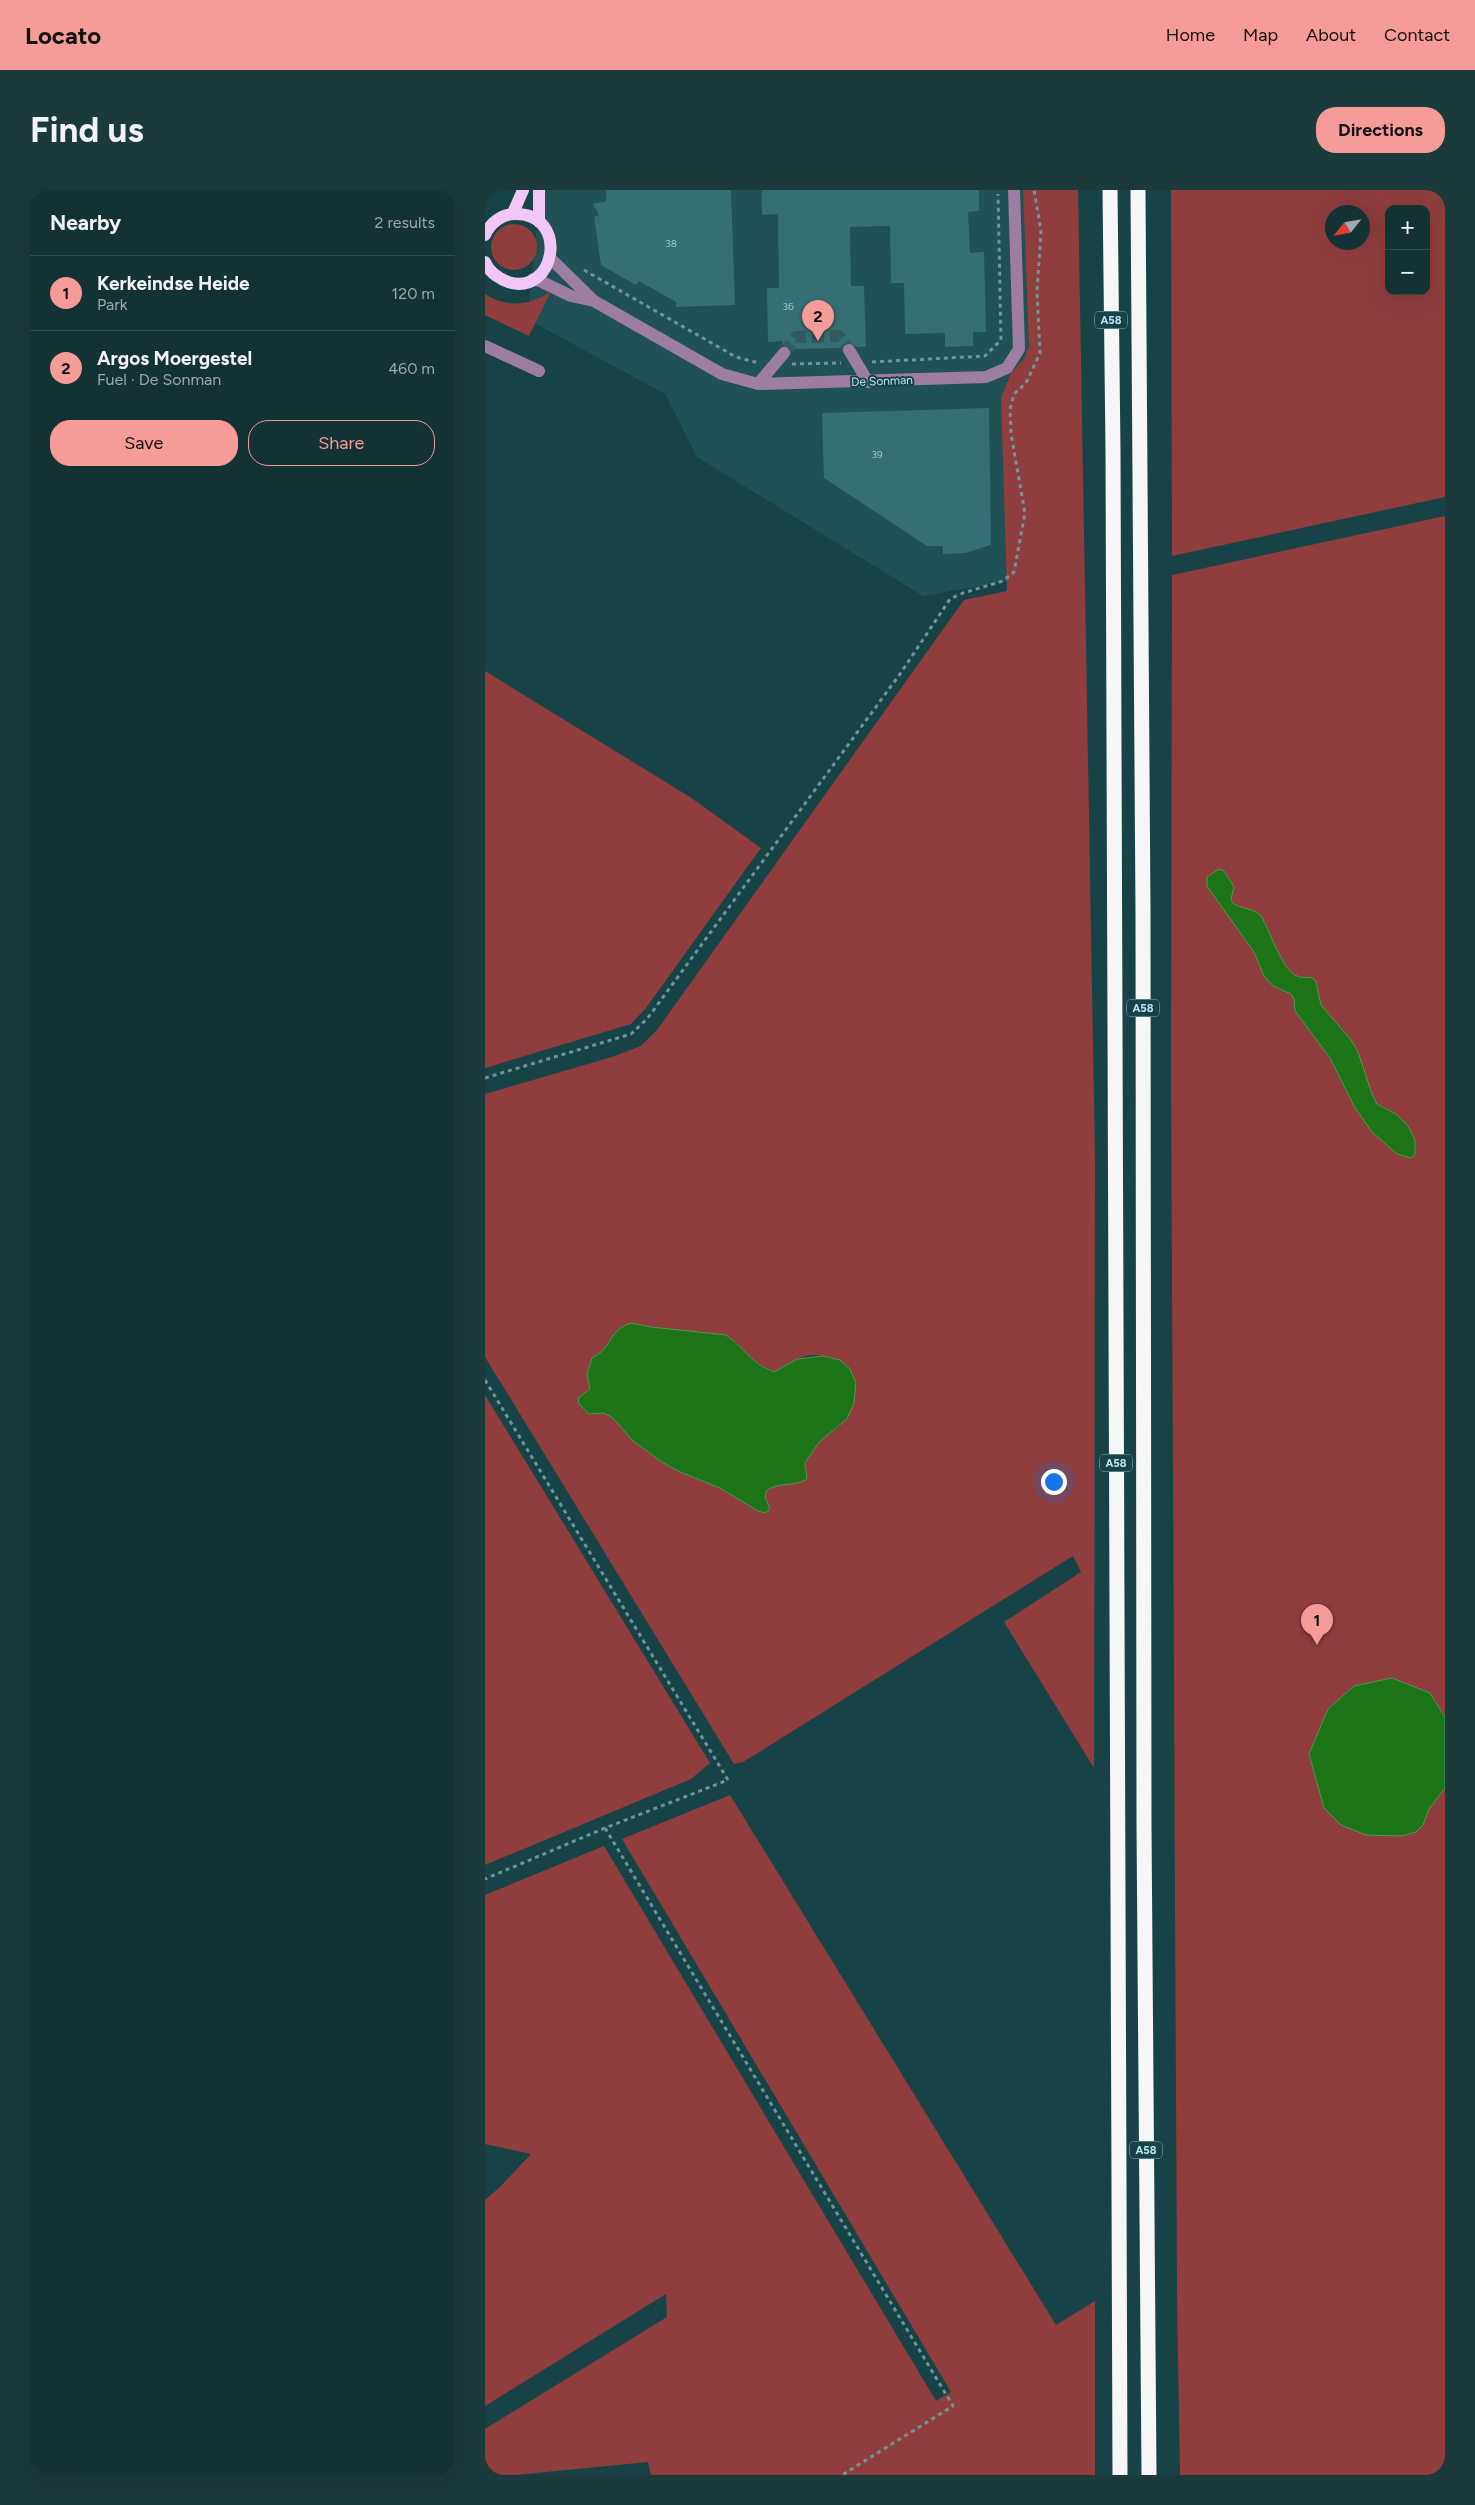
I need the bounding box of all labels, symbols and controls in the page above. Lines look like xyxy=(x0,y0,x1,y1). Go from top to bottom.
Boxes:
text: Locato xyxy=(25,21,101,50)
text: Home xyxy=(1166,24,1215,46)
text: Map xyxy=(1243,24,1278,46)
text: About xyxy=(1306,24,1356,46)
text: Contact xyxy=(1384,24,1450,46)
button: Directions xyxy=(1316,107,1445,153)
text: Find us xyxy=(30,109,144,151)
north arrow xyxy=(1325,205,1370,250)
map controls xyxy=(1385,205,1430,295)
button: + xyxy=(1385,205,1430,250)
text: Nearby xyxy=(50,210,121,235)
text: 2 results xyxy=(375,213,435,232)
house number: 38 xyxy=(665,237,677,250)
button: − xyxy=(1385,250,1430,295)
text: Kerkeindse Heide xyxy=(97,272,250,295)
text: 1 xyxy=(63,284,69,303)
text: 120 m xyxy=(392,284,435,303)
text: Park xyxy=(97,295,127,314)
house number: 36 xyxy=(782,300,794,313)
pin: 2 xyxy=(802,300,834,341)
road number: A58 xyxy=(1095,312,1127,328)
text: Argos Moergestel xyxy=(97,347,252,370)
text: 2 xyxy=(61,359,71,378)
text: 460 m xyxy=(388,359,435,378)
text: Fuel · De Sonman xyxy=(97,370,221,389)
street label: De Sonman xyxy=(851,373,913,389)
button: Save xyxy=(50,420,238,466)
button: Share xyxy=(248,420,435,466)
house number: 39 xyxy=(871,448,883,461)
road number: A58 xyxy=(1127,1000,1159,1016)
road number: A58 xyxy=(1100,1454,1132,1472)
your location xyxy=(1041,1469,1067,1495)
pin: 1 xyxy=(1301,1604,1333,1645)
road number: A58 xyxy=(1130,2142,1162,2158)

